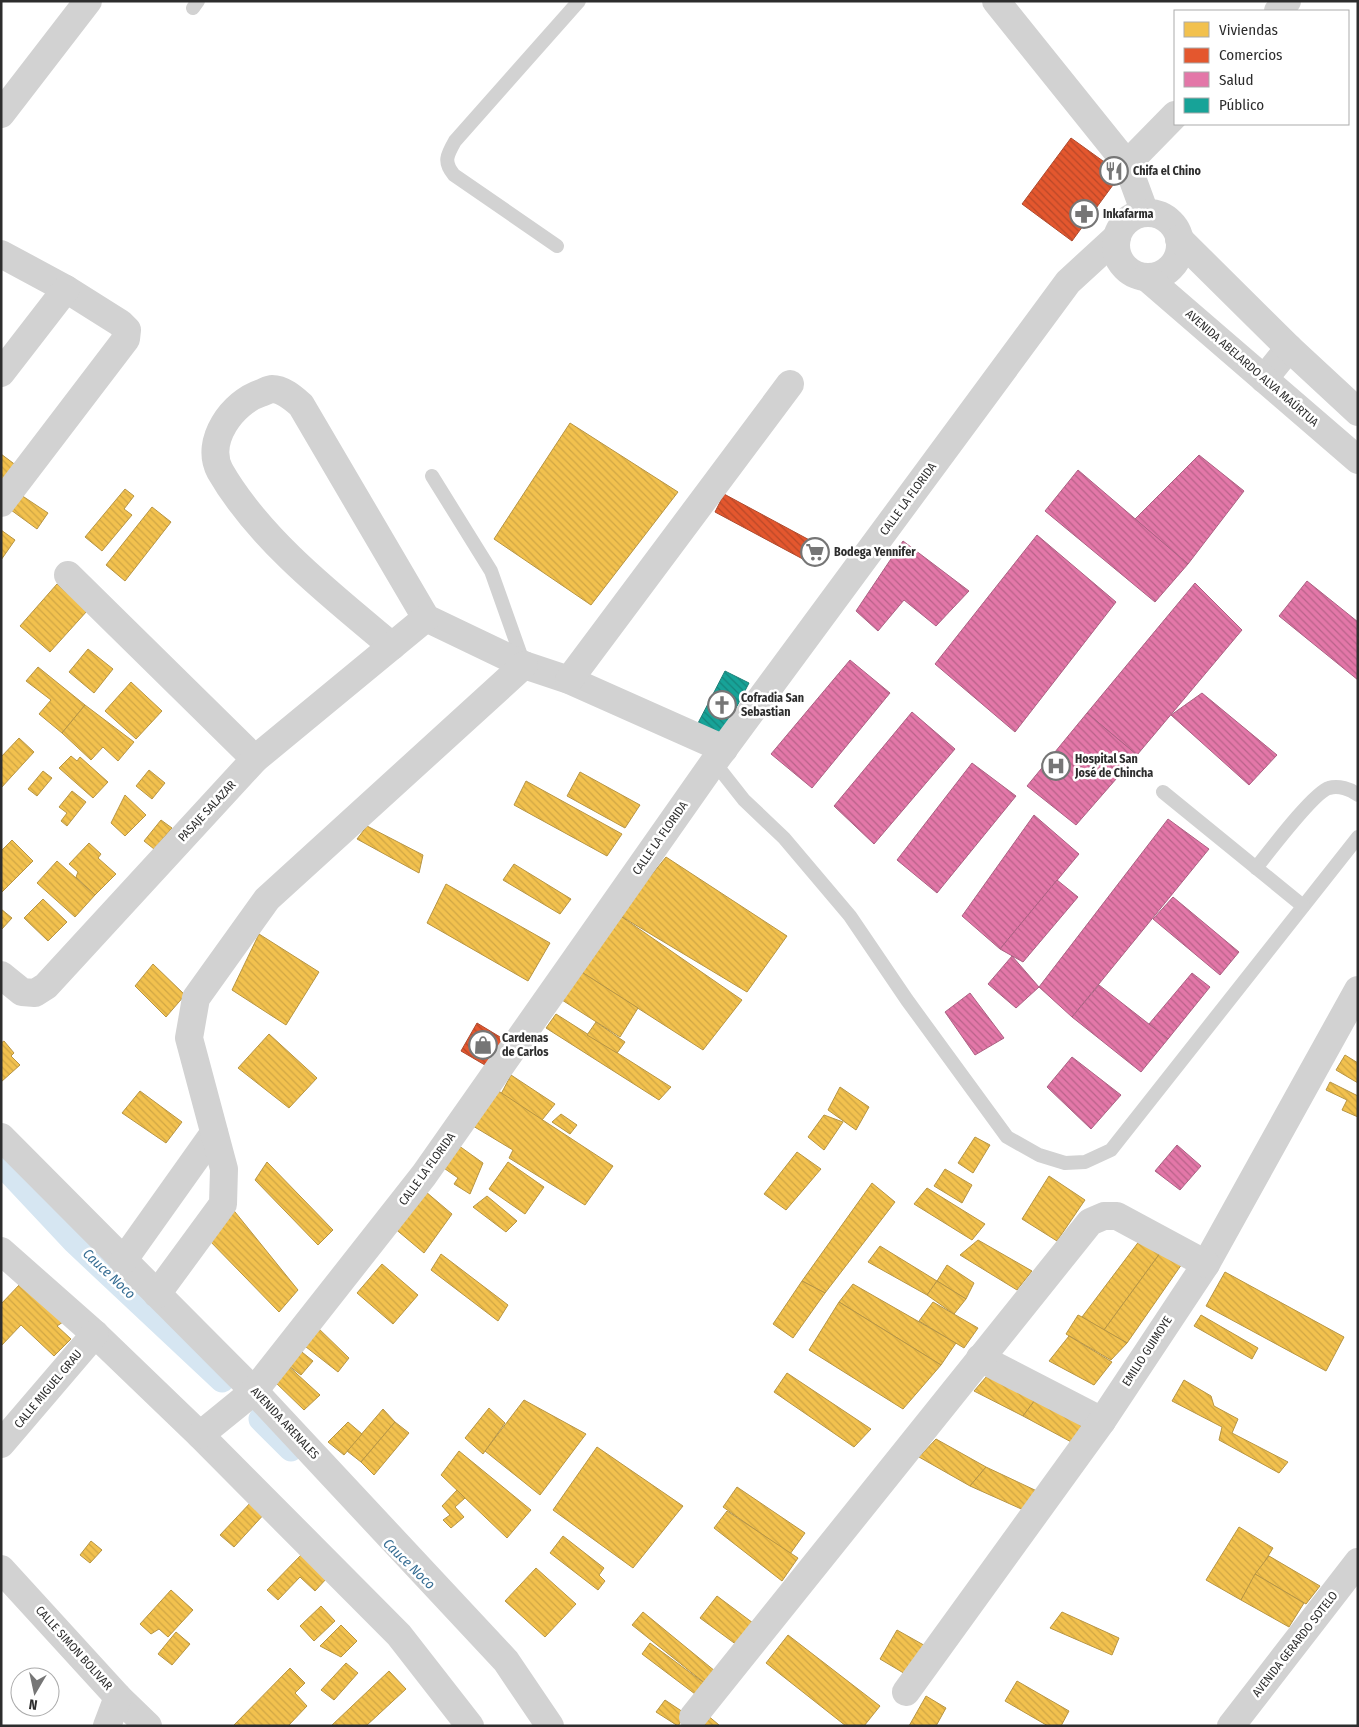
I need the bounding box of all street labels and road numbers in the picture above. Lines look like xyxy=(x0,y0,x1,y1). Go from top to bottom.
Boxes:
street label: AVENIDA ABELARDO ALVA MAÚRTUA xyxy=(1183,306,1322,430)
street label: CALLE LA FLORIDA xyxy=(877,459,939,538)
street label: PASAJE SALAZAR xyxy=(175,777,239,844)
street label: CALLE LA FLORIDA xyxy=(629,798,691,877)
street label: CALLE LA FLORIDA xyxy=(396,1129,458,1208)
street label: EMILIO GUIMOYE xyxy=(1119,1313,1175,1389)
street label: CALLE MIGUEL GRAU xyxy=(11,1347,85,1431)
street label: AVENIDA ARENALES xyxy=(248,1384,322,1462)
street label: AVENIDA GERARDO SOTELO xyxy=(1249,1588,1341,1700)
street label: CALLE SIMON BOLIVAR xyxy=(33,1603,116,1693)

